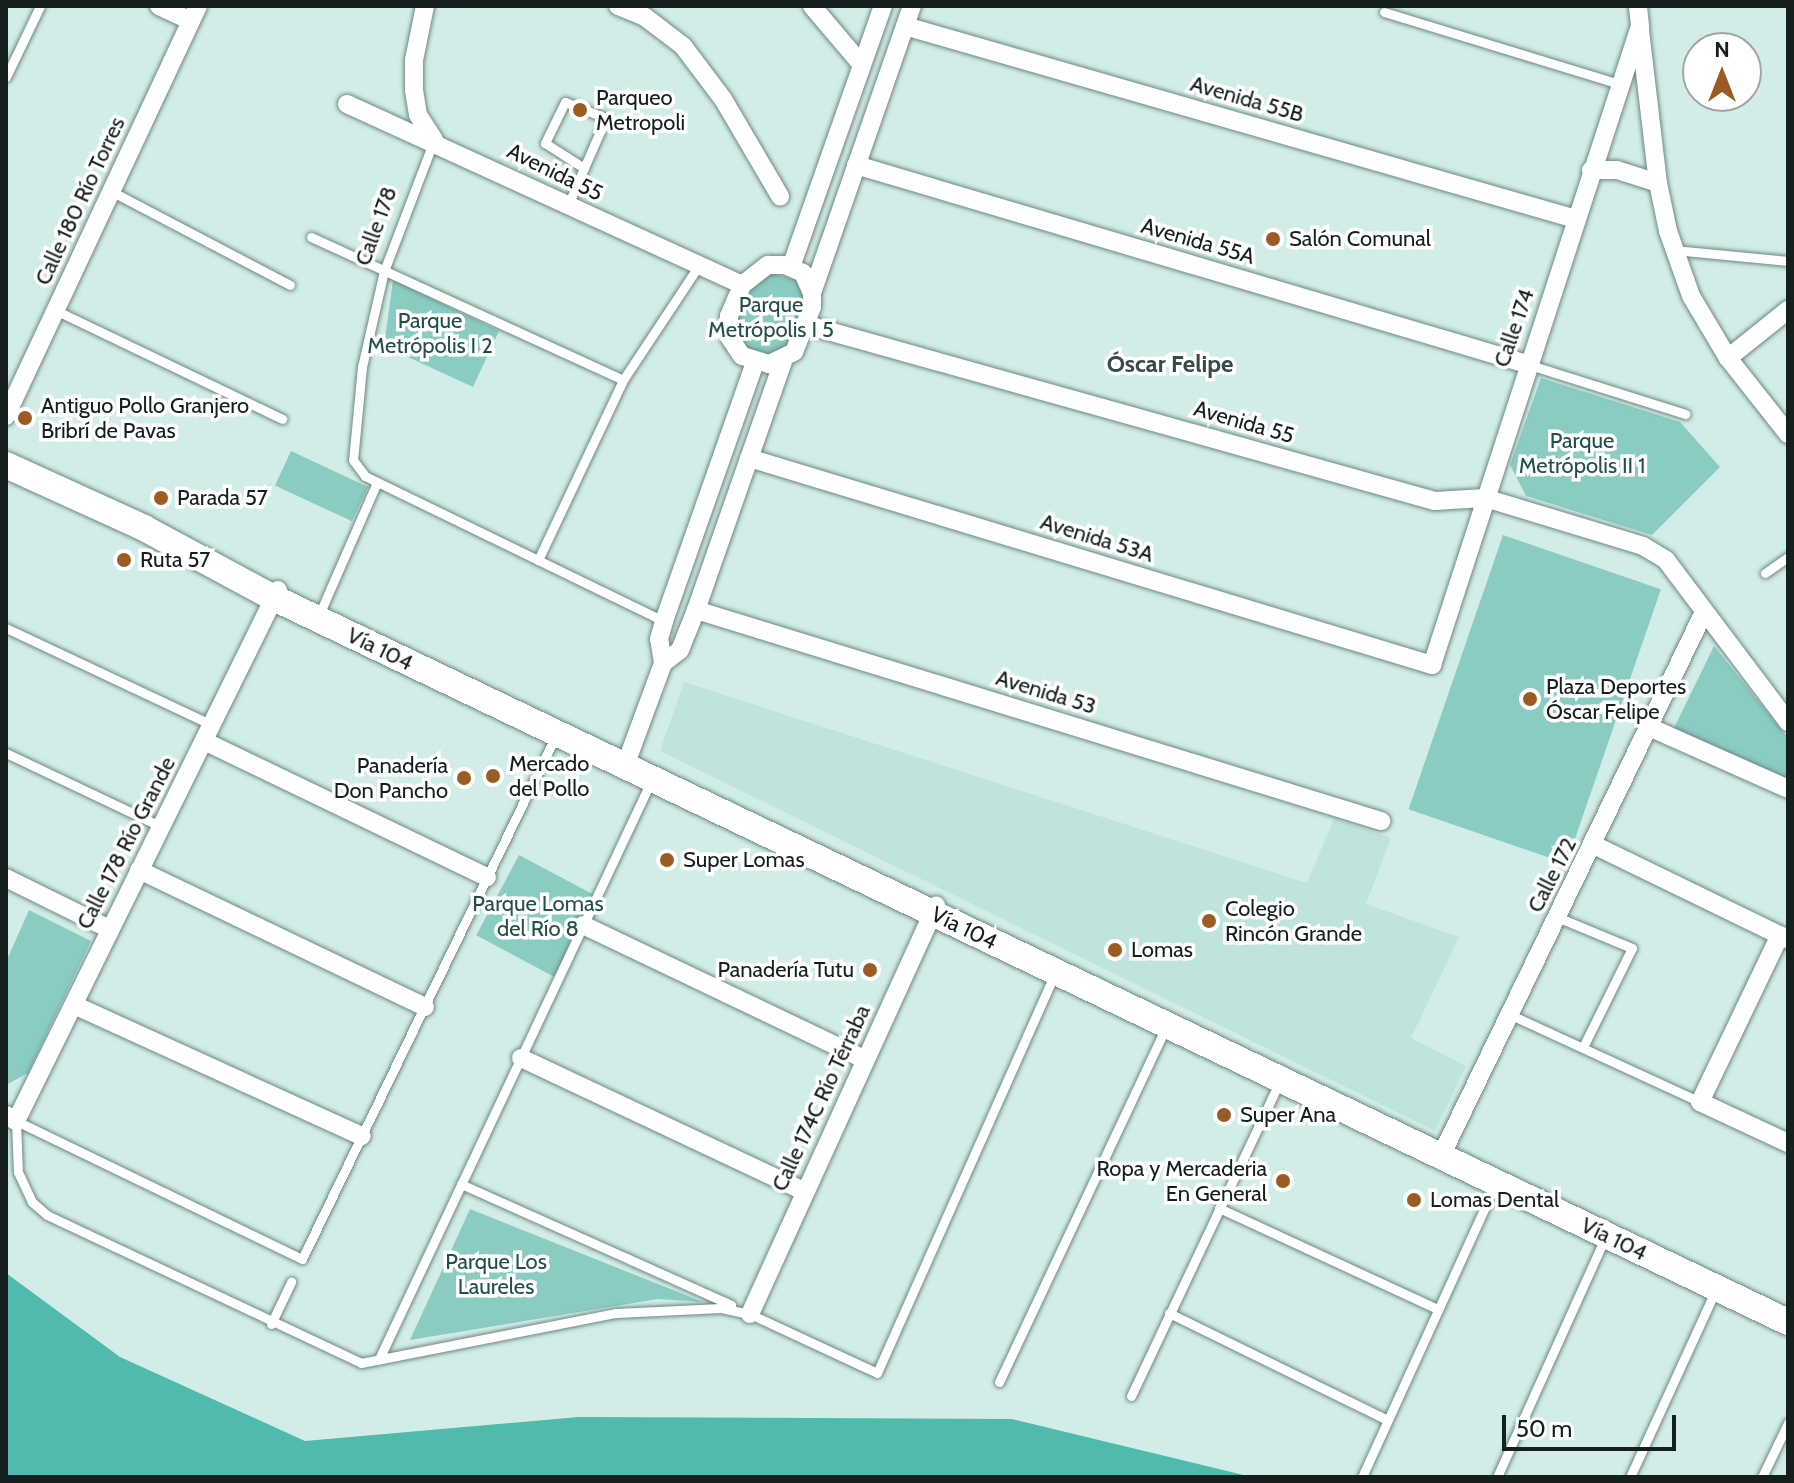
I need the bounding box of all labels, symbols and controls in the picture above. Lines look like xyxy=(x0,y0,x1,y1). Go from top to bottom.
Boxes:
north arrow xyxy=(1682,32,1762,112)
text: N xyxy=(1714,36,1730,63)
street label: Avenida 55B xyxy=(1187,70,1307,128)
place label: Parqueo Metropoli xyxy=(596,84,685,136)
marker: Parqueo Metropoli xyxy=(571,101,589,119)
street label: Calle 180 Río Torres xyxy=(30,113,130,289)
street label: Avenida 55 xyxy=(503,138,607,206)
street label: Calle 178 xyxy=(350,183,402,269)
street label: Avenida 55A xyxy=(1138,212,1258,270)
place label: Salón Comunal xyxy=(1289,226,1431,252)
marker: Salón Comunal xyxy=(1264,230,1282,248)
street label: Calle 174 xyxy=(1488,286,1540,370)
park label: Parque Metrópolis I 5 xyxy=(708,291,834,342)
park label: Parque Metrópolis I 2 xyxy=(367,307,493,358)
district label: Óscar Felipe xyxy=(1107,350,1233,378)
place label: Antiguo Pollo Granjero Bribrí de Pavas xyxy=(41,392,249,444)
street label: Avenida 55 xyxy=(1191,395,1297,449)
marker: Antiguo Pollo Granjero Bribrí de Pavas xyxy=(16,409,34,427)
park label: Parque Metrópolis II 1 xyxy=(1519,427,1645,478)
place label: Parada 57 xyxy=(177,485,268,511)
marker: Parada 57 xyxy=(152,489,170,507)
street label: Avenida 53A xyxy=(1037,508,1157,568)
place label: Ruta 57 xyxy=(140,547,210,573)
marker: Ruta 57 xyxy=(115,551,133,569)
street label: Vía 104 xyxy=(343,622,417,676)
street label: Avenida 53 xyxy=(993,664,1099,720)
place label: Plaza Deportes Óscar Felipe xyxy=(1546,673,1686,724)
marker: Plaza Deportes Óscar Felipe xyxy=(1521,690,1539,708)
place label: Mercado del Pollo xyxy=(509,750,589,802)
street label: Calle 178 Río Grande xyxy=(71,752,181,934)
place label: Panadería Don Pancho xyxy=(334,752,448,804)
marker: Mercado del Pollo xyxy=(484,767,502,785)
marker: Panadería Don Pancho xyxy=(455,769,473,787)
street label: Calle 172 xyxy=(1522,833,1582,917)
place label: Super Lomas xyxy=(683,847,805,873)
marker: Super Lomas xyxy=(658,851,676,869)
park label: Parque Lomas del Río 8 xyxy=(472,890,604,942)
place label: Colegio Rincón Grande xyxy=(1225,895,1362,946)
street label: Vía 104 xyxy=(927,901,1001,955)
marker: Colegio Rincón Grande xyxy=(1200,912,1218,930)
place label: Lomas xyxy=(1131,937,1193,963)
marker: Lomas xyxy=(1106,941,1124,959)
place label: Panadería Tutu xyxy=(717,957,854,983)
marker: Panadería Tutu xyxy=(861,961,879,979)
street label: Calle 174C Río Térraba xyxy=(766,1001,876,1195)
place label: Super Ana xyxy=(1240,1102,1336,1128)
marker: Super Ana xyxy=(1215,1106,1233,1124)
place label: Ropa y Mercaderia En General xyxy=(1097,1155,1267,1206)
marker: Ropa y Mercaderia En General xyxy=(1274,1172,1292,1190)
place label: Lomas Dental xyxy=(1430,1187,1559,1213)
marker: Lomas Dental xyxy=(1405,1191,1423,1209)
street label: Vía 104 xyxy=(1577,1212,1651,1266)
park label: Parque Los Laureles xyxy=(445,1248,547,1300)
scale bar xyxy=(1506,1399,1680,1449)
text: 50 m xyxy=(1516,1414,1572,1443)

